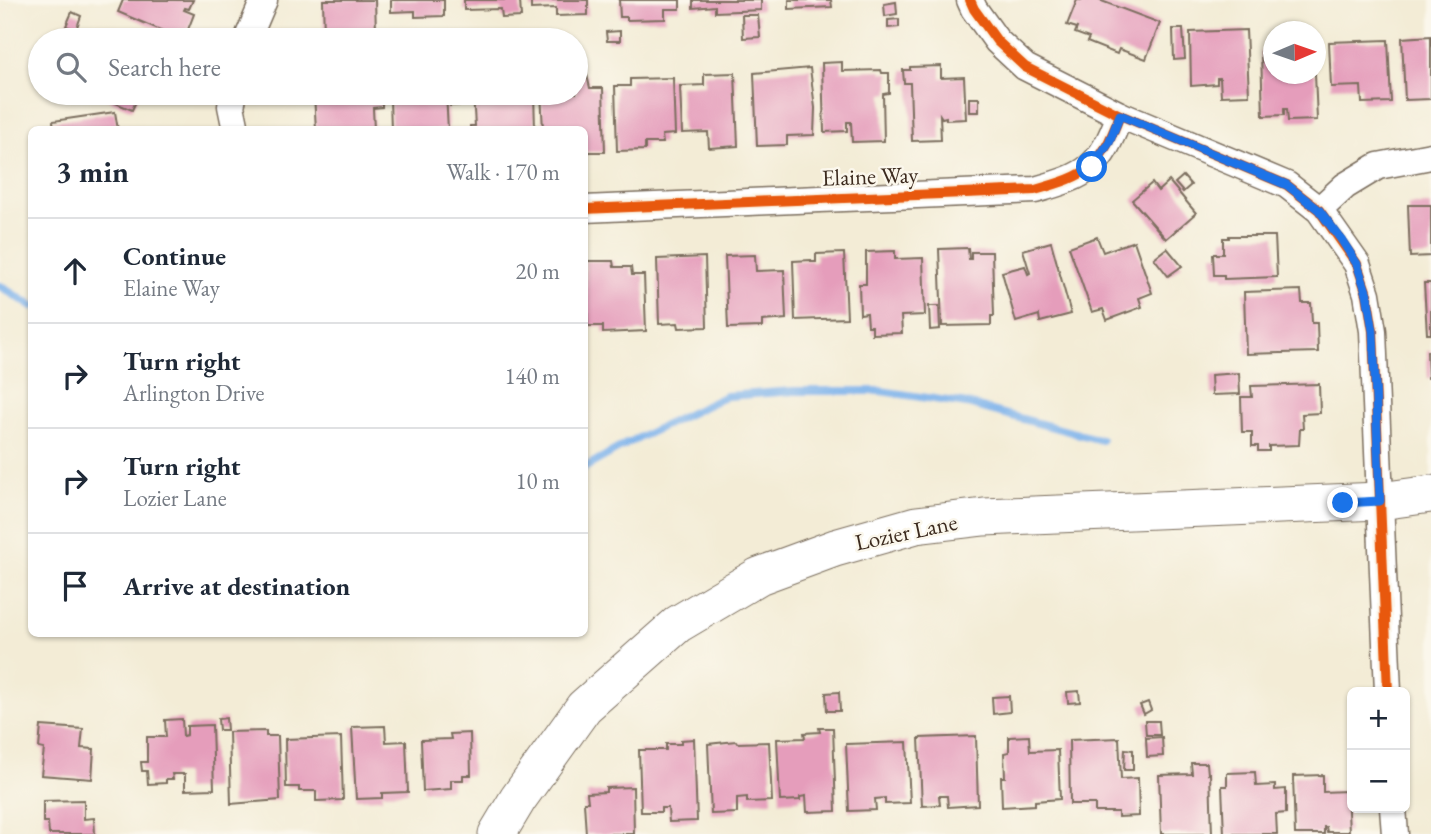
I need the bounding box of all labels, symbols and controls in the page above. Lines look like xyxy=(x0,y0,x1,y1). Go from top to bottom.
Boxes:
north arrow xyxy=(1263,21,1326,84)
search box xyxy=(28,28,588,105)
icon: search xyxy=(52,48,90,86)
text: Search here xyxy=(108,50,221,84)
route start xyxy=(1076,151,1107,182)
text: 3 min xyxy=(56,152,129,191)
text: Walk · 170 m xyxy=(446,157,560,187)
street label: Elaine Way xyxy=(821,159,920,193)
text: Continue xyxy=(123,239,226,273)
icon: ahead xyxy=(56,252,94,290)
text: 20 m xyxy=(515,256,560,286)
text: Elaine Way xyxy=(123,273,220,303)
text: Turn right xyxy=(123,344,241,378)
icon: right xyxy=(56,357,94,395)
text: 140 m xyxy=(504,361,560,391)
text: Arlington Drive xyxy=(123,378,264,408)
text: Turn right xyxy=(123,449,241,483)
icon: right xyxy=(56,462,94,500)
text: 10 m xyxy=(515,466,560,496)
text: Lozier Lane xyxy=(123,483,227,513)
route end xyxy=(1327,487,1358,518)
street label: Lozier Lane xyxy=(852,507,960,557)
icon: arrive xyxy=(56,567,94,605)
text: Arrive at destination xyxy=(123,569,350,603)
map controls xyxy=(1347,687,1410,813)
button: + xyxy=(1347,687,1410,750)
button: − xyxy=(1347,750,1410,813)

